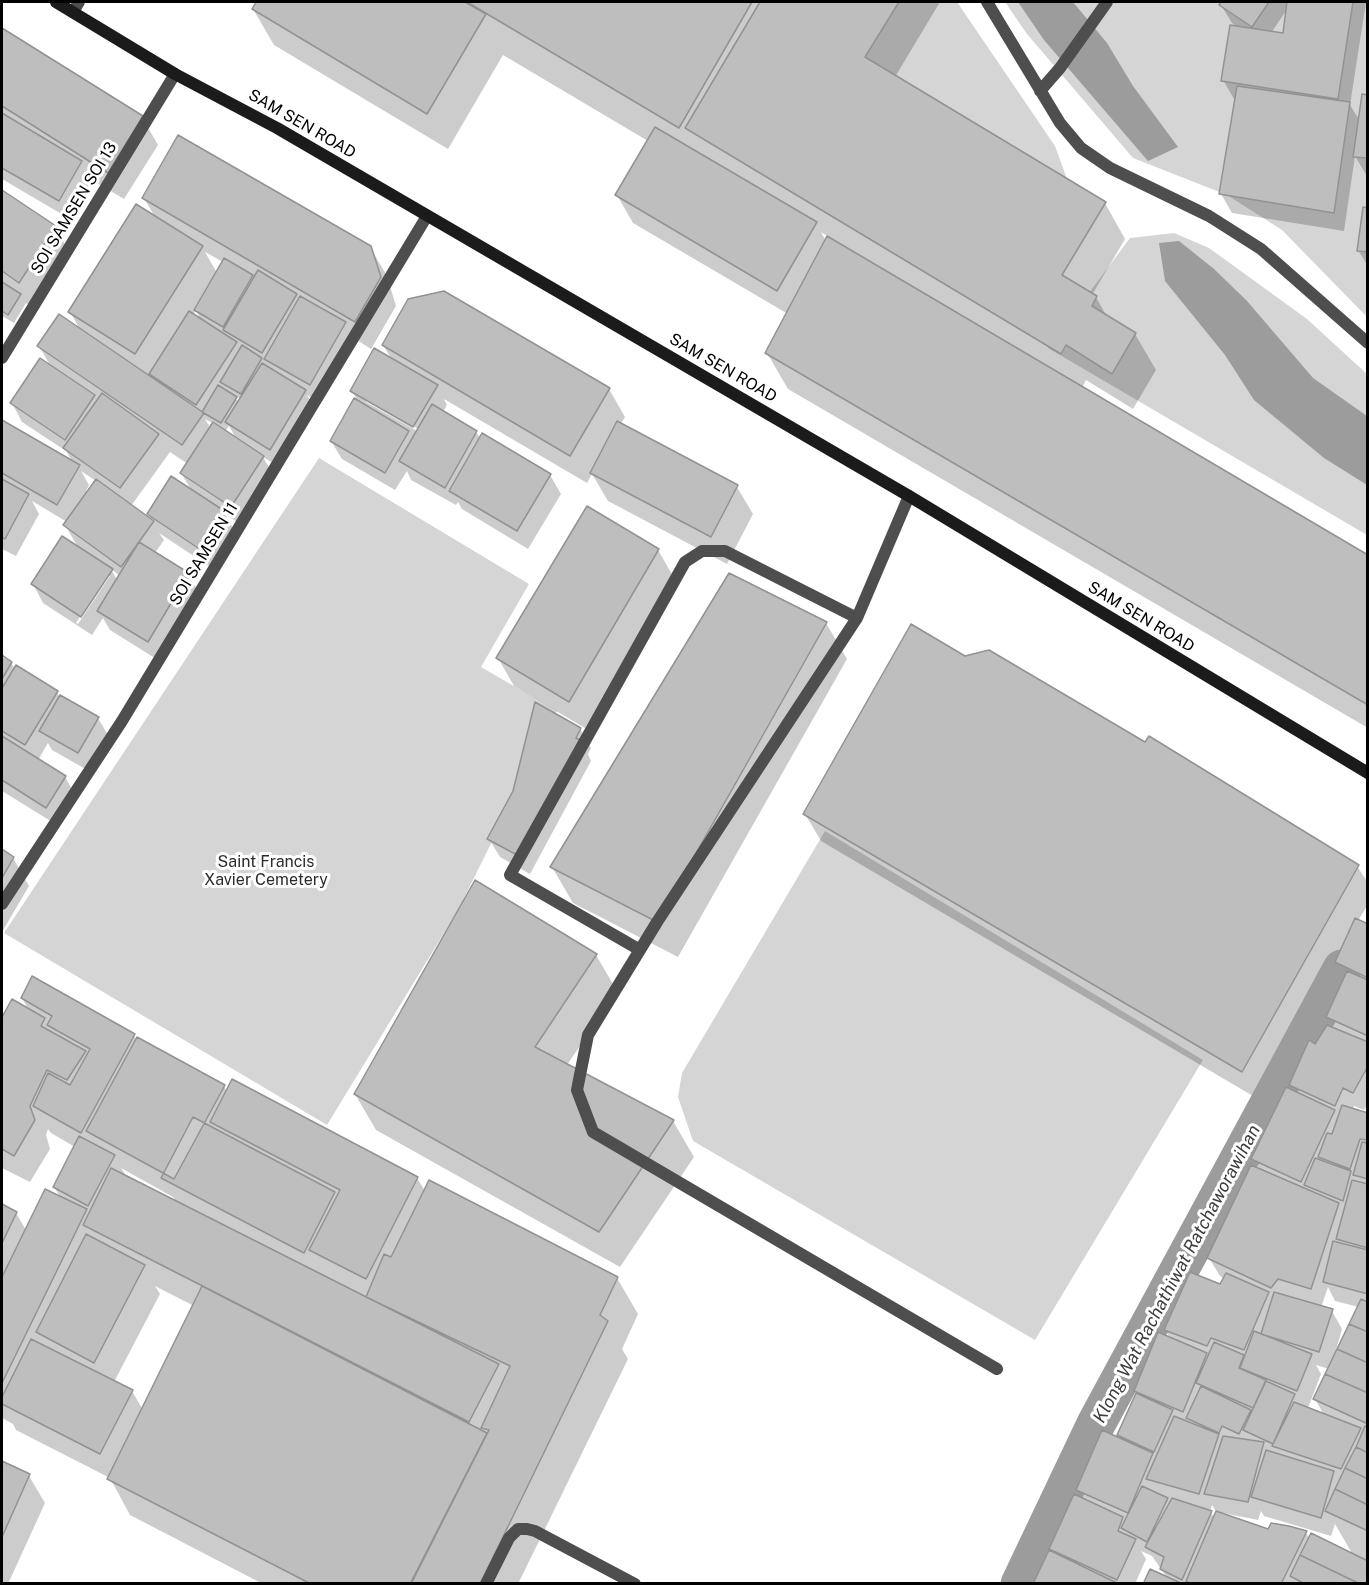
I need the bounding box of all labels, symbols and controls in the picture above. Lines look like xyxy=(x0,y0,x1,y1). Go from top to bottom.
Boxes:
street label: SAM SEN ROAD xyxy=(245,85,359,163)
street label: SOI SAMSEN SOI 13 xyxy=(27,139,121,277)
street label: SAM SEN ROAD xyxy=(666,329,780,407)
street label: SOI SAMSEN 11 xyxy=(166,499,242,609)
street label: SAM SEN ROAD xyxy=(1084,578,1198,656)
park label: Saint Francis Xavier Cemetery xyxy=(204,852,328,890)
water label: Klong Wat Rachathiwat Ratchaworawihan xyxy=(1089,1121,1265,1427)

